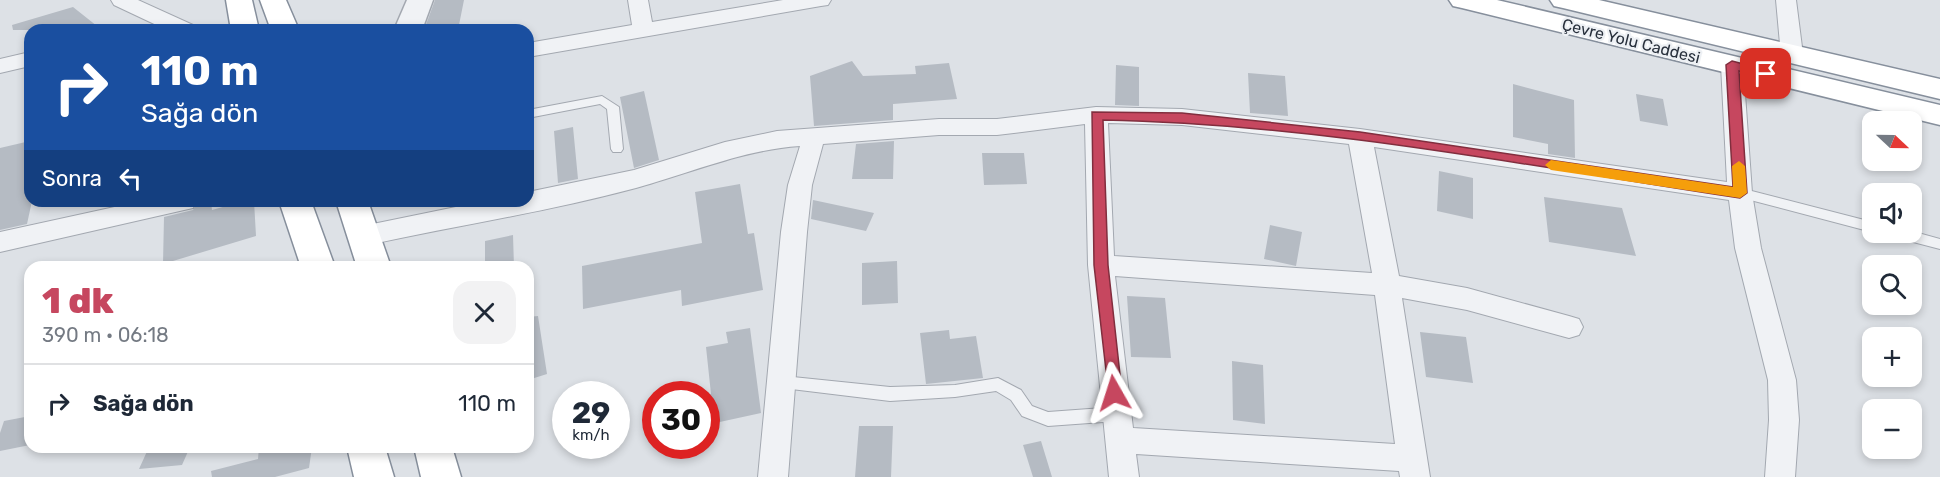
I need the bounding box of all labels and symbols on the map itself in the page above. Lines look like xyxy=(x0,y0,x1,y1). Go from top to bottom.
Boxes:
street label: Çevre Yolu Caddesi xyxy=(1560,15,1702,67)
pin xyxy=(1740,48,1791,99)
north arrow xyxy=(1862,111,1922,171)
position arrow xyxy=(1082,361,1146,425)
speed limit sign: 30 xyxy=(642,381,720,459)

